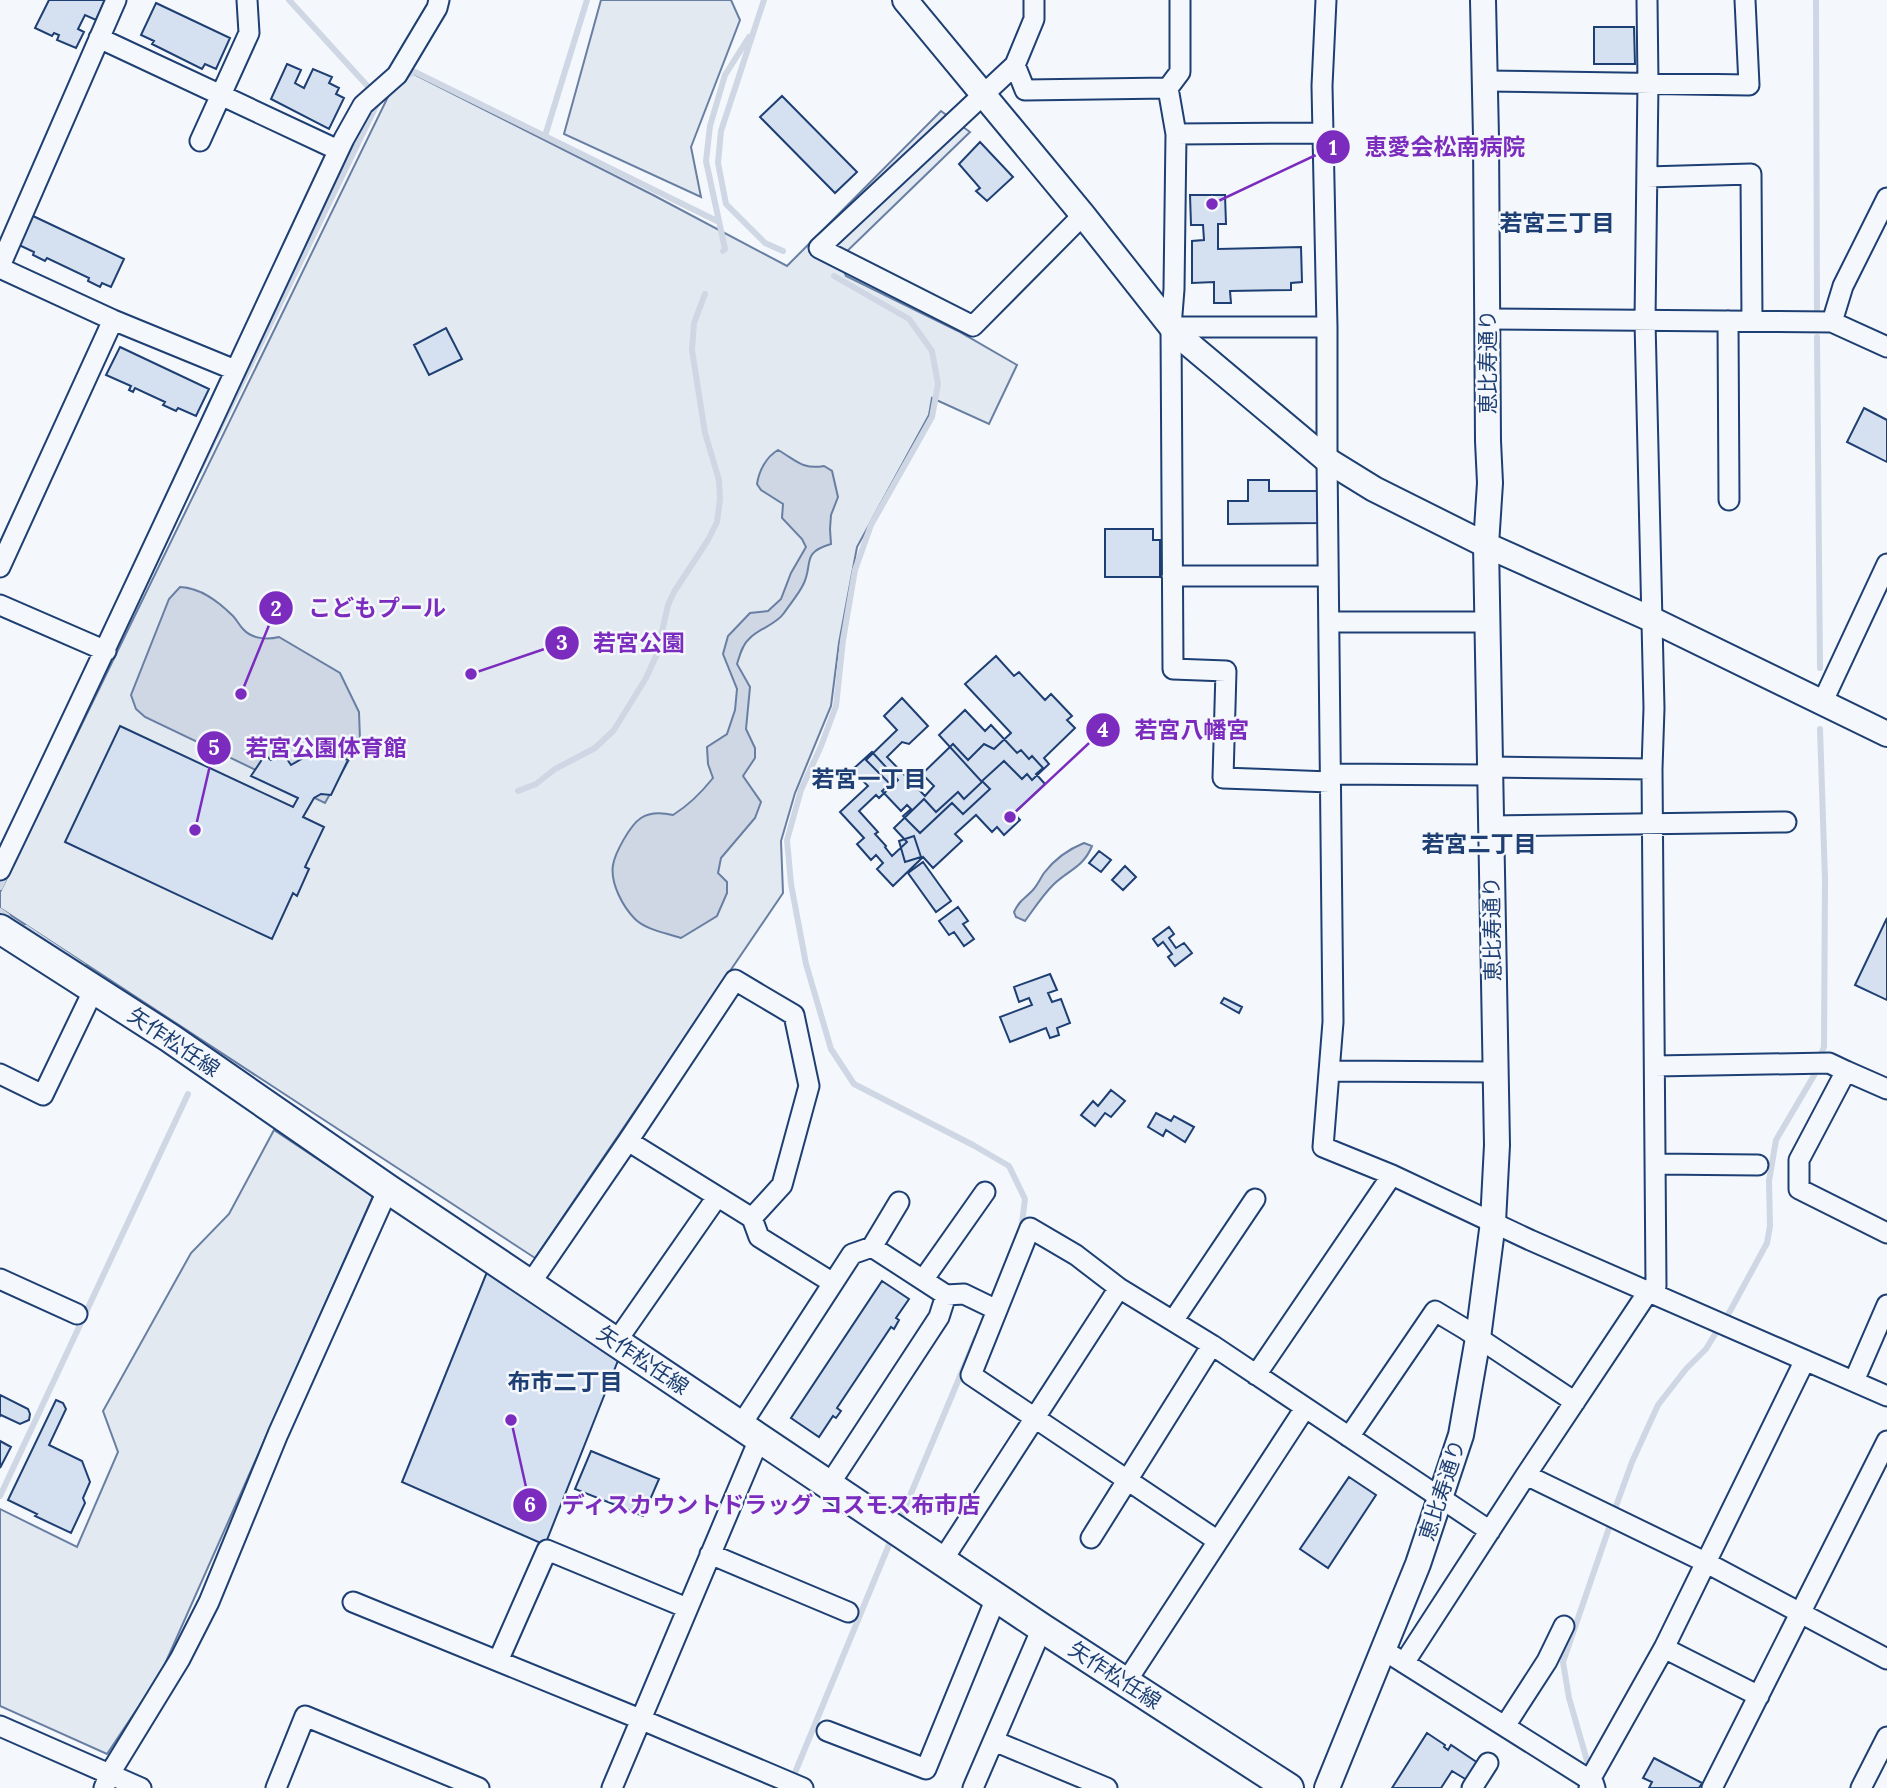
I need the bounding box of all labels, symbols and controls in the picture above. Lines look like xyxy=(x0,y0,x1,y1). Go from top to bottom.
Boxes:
callout: 恵愛会松南病院 xyxy=(1316,125,1540,169)
text: 恵愛会松南病院 xyxy=(1365,132,1526,161)
text: 1 xyxy=(1329,134,1337,161)
district label: 若宮三丁目 xyxy=(1500,208,1615,237)
street label: 恵比寿通り xyxy=(1474,310,1501,415)
callout: こどもプール xyxy=(259,586,460,630)
text: こどもプール xyxy=(308,593,446,622)
text: 2 xyxy=(270,595,282,622)
callout: 若宮公園 xyxy=(544,621,699,665)
text: 若宮公園 xyxy=(593,628,685,657)
text: 3 xyxy=(556,629,568,656)
callout: 若宮八幡宮 xyxy=(1085,708,1263,752)
text: 若宮八幡宮 xyxy=(1135,715,1250,744)
text: 4 xyxy=(1097,716,1109,743)
callout: 若宮公園体育館 xyxy=(196,726,420,770)
text: 若宮公園体育館 xyxy=(246,733,407,762)
text: 5 xyxy=(208,734,220,761)
district label: 若宮一丁目 xyxy=(812,764,927,793)
district label: 若宮二丁目 xyxy=(1422,829,1537,858)
street label: 恵比寿通り xyxy=(1478,876,1506,982)
street label: 矢作松任線 xyxy=(123,1001,225,1083)
street label: 矢作松任線 xyxy=(592,1319,694,1401)
district label: 布市二丁目 xyxy=(508,1367,623,1396)
street label: 恵比寿通り xyxy=(1413,1436,1471,1544)
callout: ディスカウントドラッグ コスモス布市店 xyxy=(512,1483,995,1527)
text: ディスカウントドラッグ コスモス布市店 xyxy=(562,1490,980,1519)
text: 6 xyxy=(524,1491,536,1518)
street label: 矢作松任線 xyxy=(1064,1635,1166,1715)

